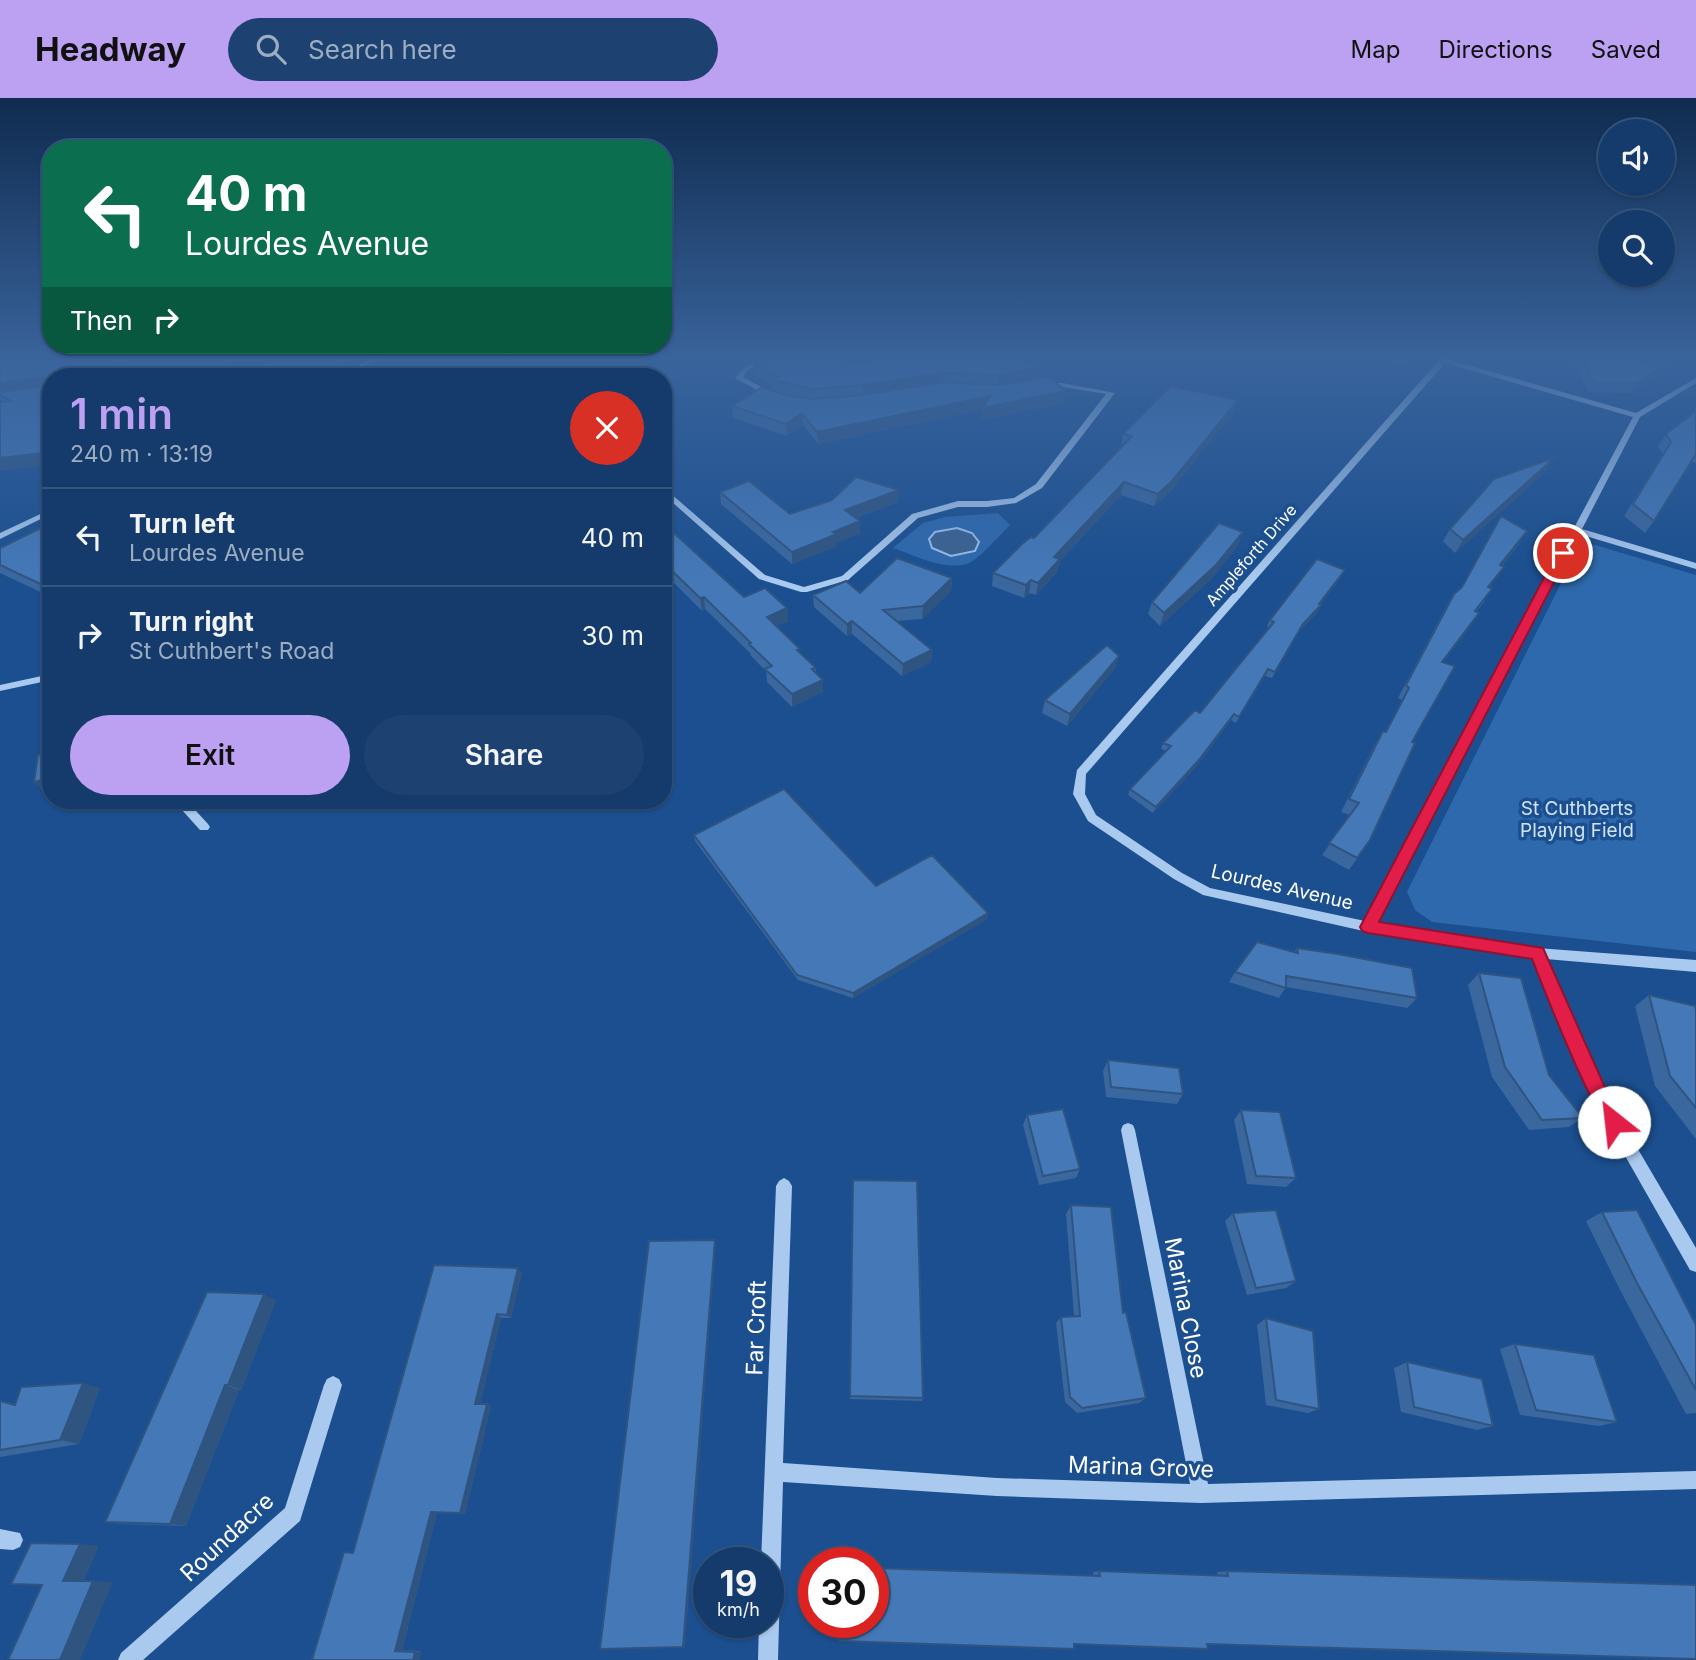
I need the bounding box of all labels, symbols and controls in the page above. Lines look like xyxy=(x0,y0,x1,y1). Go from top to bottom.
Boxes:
search box xyxy=(228,18,718,81)
text: Headway xyxy=(35,29,186,69)
icon: search xyxy=(252,30,290,68)
text: Search here xyxy=(308,34,457,65)
text: Map xyxy=(1351,35,1400,64)
text: Directions xyxy=(1438,35,1553,64)
text: Saved xyxy=(1591,35,1661,64)
map controls xyxy=(1598,119,1675,287)
button: sound xyxy=(1598,119,1675,196)
text: 40 m xyxy=(185,164,308,223)
icon: left xyxy=(70,168,161,259)
button: search xyxy=(1598,210,1675,287)
text: Lourdes Avenue xyxy=(185,224,429,263)
icon: right xyxy=(147,301,185,339)
text: Then xyxy=(70,305,133,336)
text: 1 min xyxy=(70,388,173,439)
button: close xyxy=(570,391,644,465)
text: 240 m · 13:19 xyxy=(70,440,213,468)
street label: Ampleforth Drive xyxy=(1201,500,1301,610)
text: Turn left xyxy=(129,508,235,539)
icon: left xyxy=(70,518,108,556)
text: 40 m xyxy=(581,522,644,553)
pin xyxy=(1533,523,1593,583)
icon: arrive xyxy=(1544,534,1582,572)
text: Lourdes Avenue xyxy=(129,539,305,567)
text: Turn right xyxy=(129,606,254,637)
icon: right xyxy=(70,616,108,654)
text: 30 m xyxy=(581,620,644,651)
text: St Cuthbert's Road xyxy=(129,637,334,665)
button: Exit xyxy=(70,715,350,795)
button: Share xyxy=(364,715,644,795)
park label: St Cuthberts Playing Field xyxy=(1520,797,1634,842)
street label: Lourdes Avenue xyxy=(1209,859,1355,915)
position arrow xyxy=(1577,1085,1651,1159)
street label: Marina Close xyxy=(1159,1235,1213,1381)
street label: Far Croft xyxy=(740,1279,772,1376)
street label: Marina Grove xyxy=(1068,1450,1214,1484)
street label: Roundacre xyxy=(175,1487,279,1587)
speed limit sign: 30 xyxy=(798,1547,889,1638)
text: 19 xyxy=(720,1562,757,1604)
text: km/h xyxy=(717,1599,760,1620)

